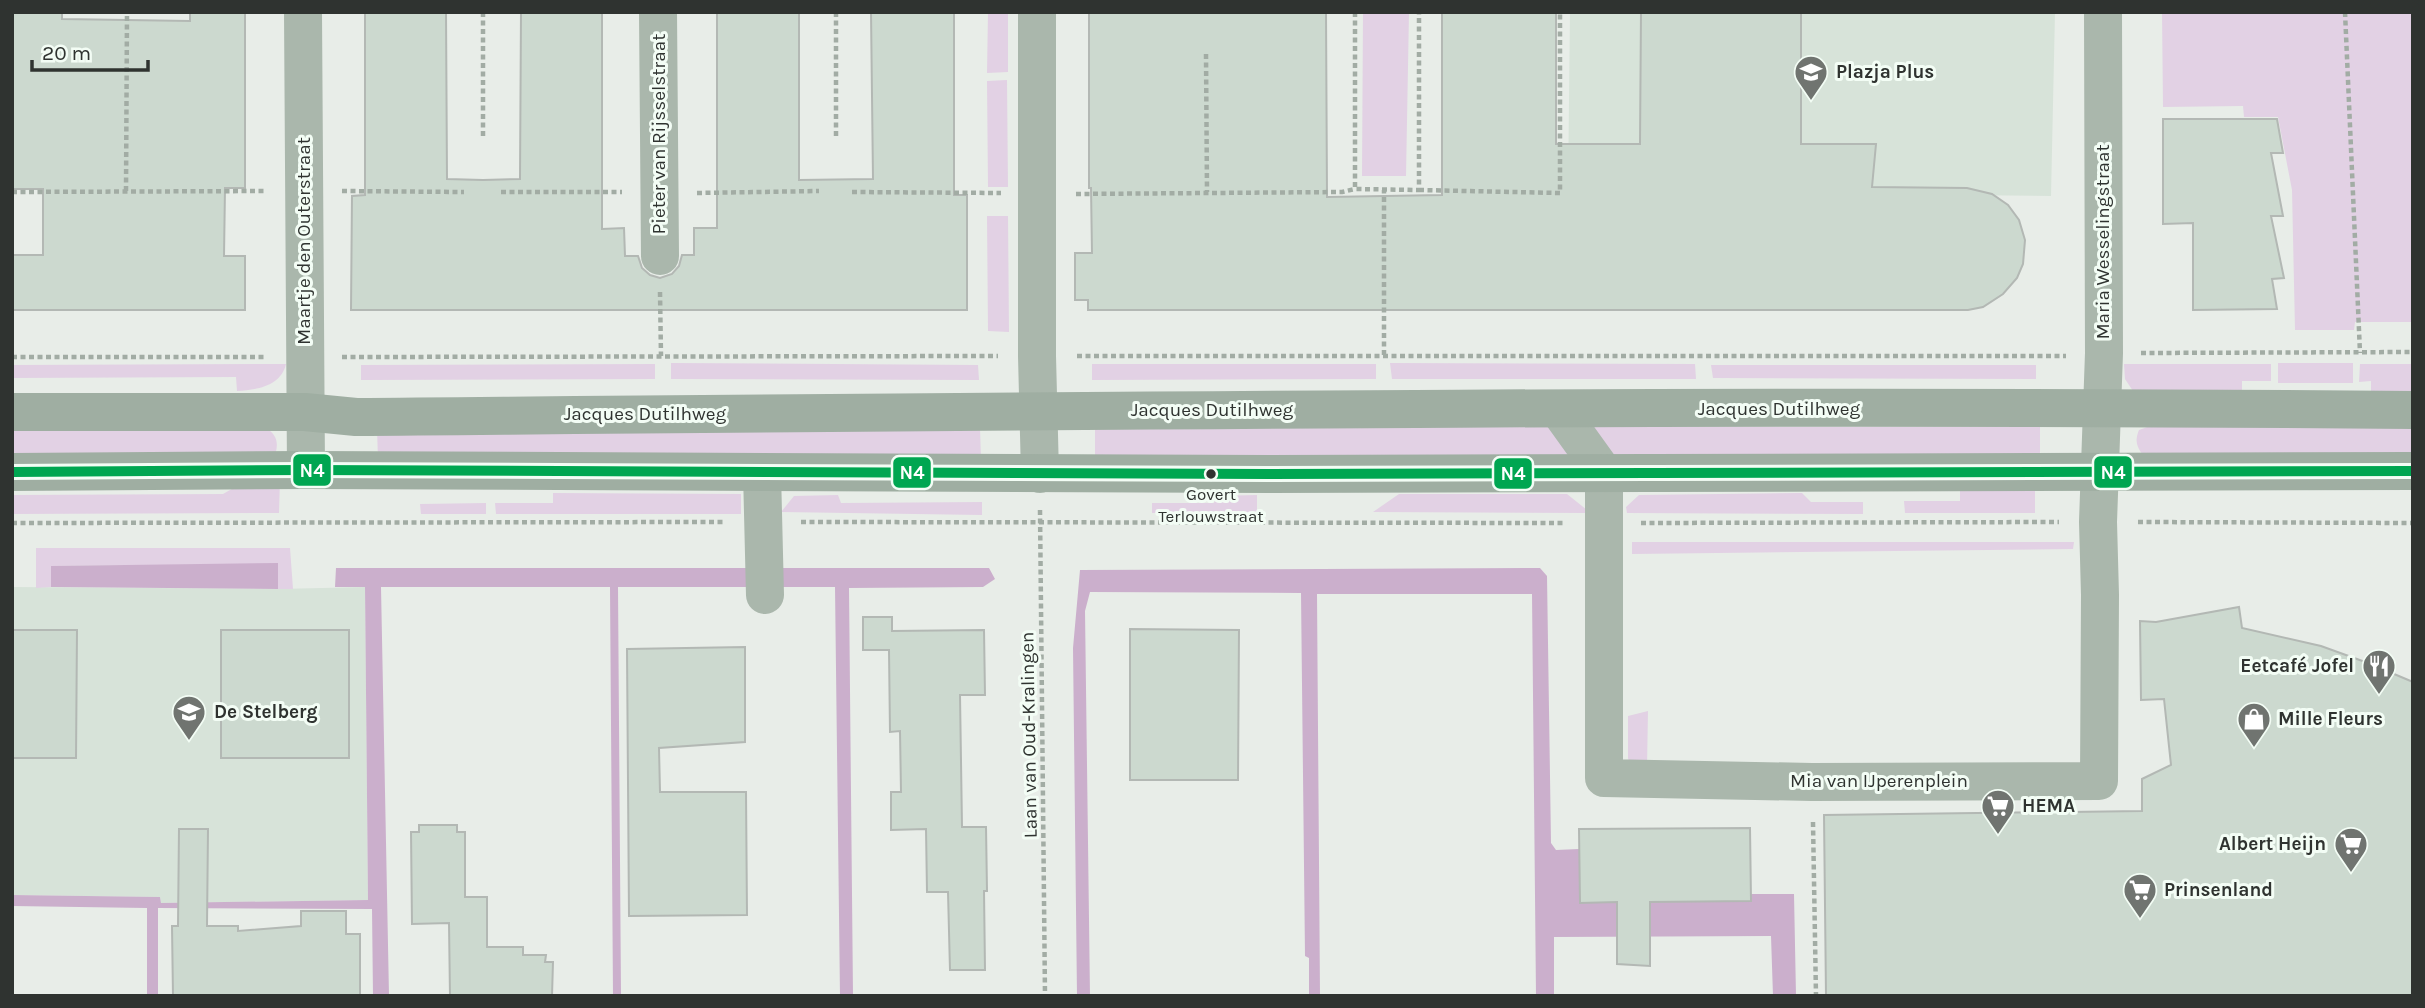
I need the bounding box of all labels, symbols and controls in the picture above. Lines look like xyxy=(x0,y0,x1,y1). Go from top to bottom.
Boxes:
scale bar xyxy=(32,28,147,72)
street label: Pieter van Rijsselstraat xyxy=(648,34,670,234)
text: 20 m xyxy=(42,41,91,65)
school or university icon: Plazja Plus xyxy=(1792,53,1830,102)
place label: Plazja Plus xyxy=(1836,61,1934,83)
street label: Maartje den Outerstraat xyxy=(293,137,315,345)
street label: Maria Wesselingstraat xyxy=(2092,144,2114,340)
street label: Jacques Dutilhweg xyxy=(1698,398,1861,420)
street label: Jacques Dutilhweg xyxy=(1131,399,1294,421)
street label: Jacques Dutilhweg xyxy=(564,403,727,425)
line badge: N4 xyxy=(292,453,332,487)
line badge: N4 xyxy=(2093,455,2133,489)
line badge: N4 xyxy=(892,456,932,489)
line badge: N4 xyxy=(1493,457,1533,490)
text: N4 xyxy=(300,460,325,482)
text: N4 xyxy=(900,462,925,484)
text: N4 xyxy=(2101,462,2126,484)
text: N4 xyxy=(1501,463,1526,485)
marker: Govert Terlouwstraat xyxy=(1204,467,1218,481)
place label: Govert Terlouwstraat xyxy=(1158,484,1264,526)
street label: Laan van Oud-Kralingen xyxy=(1016,631,1042,839)
restaurant icon: Eetcafé Jofel xyxy=(2360,647,2398,696)
place label: Eetcafé Jofel xyxy=(2240,655,2354,677)
school or university icon: De Stelberg xyxy=(170,693,208,742)
shop icon: Mille Fleurs xyxy=(2235,700,2273,749)
place label: De Stelberg xyxy=(214,701,318,723)
place label: Mille Fleurs xyxy=(2278,708,2383,730)
street label: Mia van IJperenplein xyxy=(1790,770,1968,792)
supermarket icon: HEMA xyxy=(1979,787,2017,836)
place label: HEMA xyxy=(2022,795,2075,817)
supermarket icon: Albert Heijn xyxy=(2332,825,2370,874)
place label: Albert Heijn xyxy=(2219,833,2326,855)
supermarket icon: Prinsenland xyxy=(2121,871,2159,920)
place label: Prinsenland xyxy=(2164,879,2273,901)

